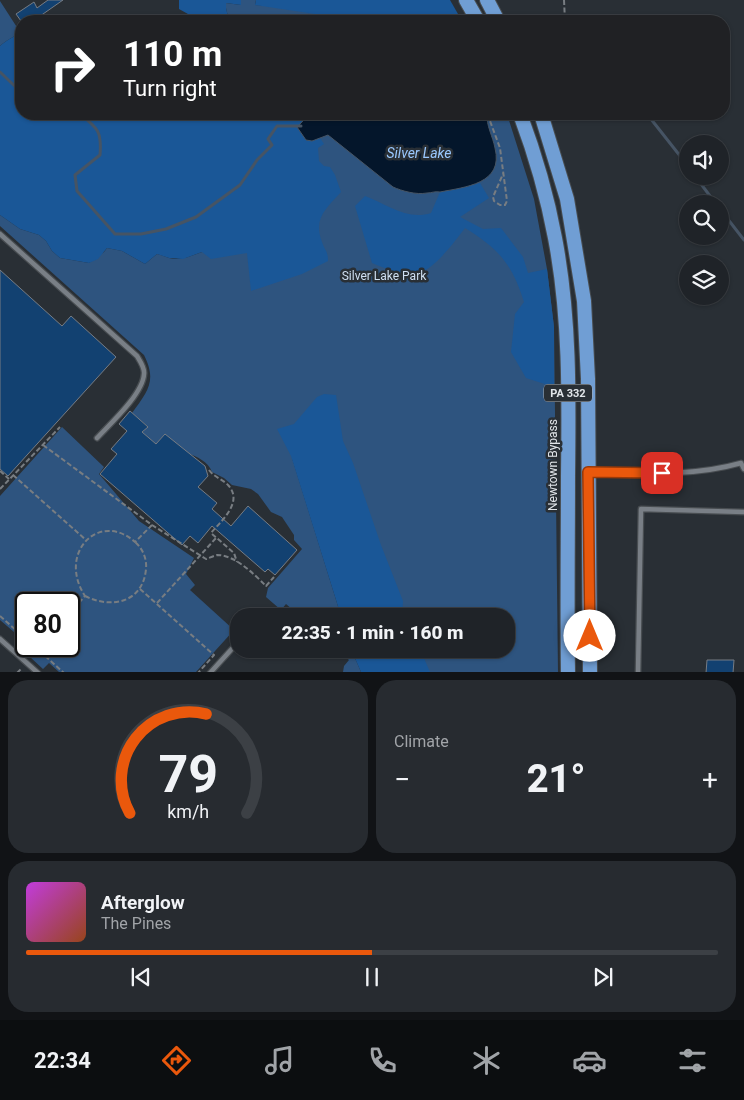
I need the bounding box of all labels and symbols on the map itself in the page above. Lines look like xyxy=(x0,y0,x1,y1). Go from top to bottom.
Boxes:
water label: Silver Lake xyxy=(386,145,452,161)
park label: Silver Lake Park xyxy=(342,269,427,283)
road number: PA 332 xyxy=(544,384,592,402)
street label: Newtown Bypass xyxy=(546,419,560,511)
pin xyxy=(641,452,683,494)
speed limit sign: 80 xyxy=(15,592,80,657)
position arrow xyxy=(563,609,615,661)

